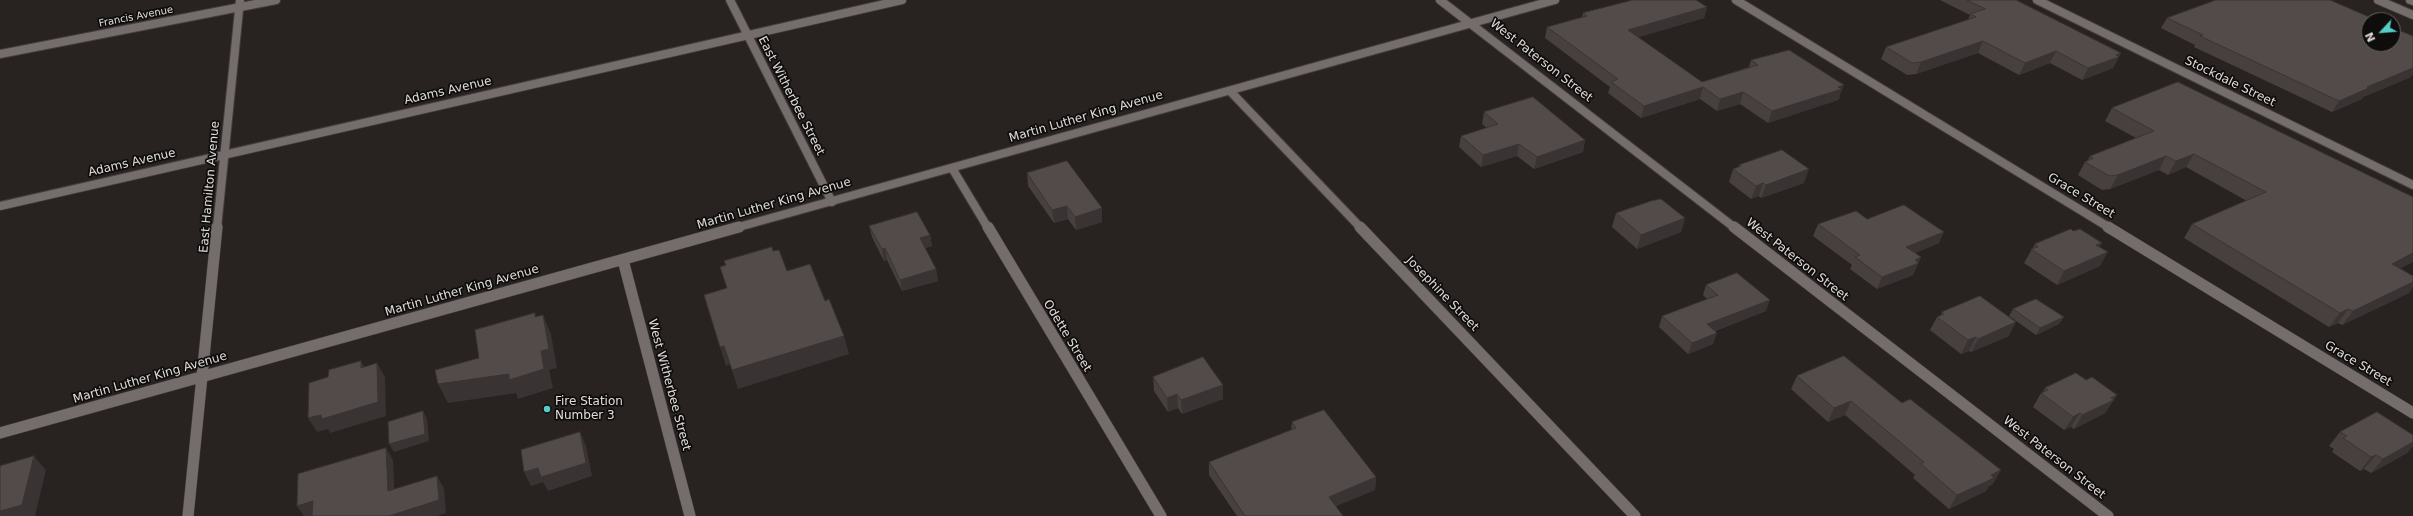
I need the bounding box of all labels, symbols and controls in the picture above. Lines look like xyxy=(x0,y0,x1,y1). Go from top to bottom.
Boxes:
street label: Francis Avenue xyxy=(98,4,174,30)
north arrow xyxy=(2361,12,2401,52)
street label: West Paterson Street xyxy=(1487,17,1595,105)
text: N xyxy=(2363,30,2379,44)
street label: East Witherbee Street xyxy=(755,34,827,158)
street label: Stockdale Street xyxy=(2182,54,2278,110)
street label: Adams Avenue xyxy=(403,74,493,108)
street label: Martin Luther King Avenue xyxy=(1007,88,1165,146)
street label: East Hamilton Avenue xyxy=(197,120,223,254)
street label: Adams Avenue xyxy=(87,146,177,180)
street label: Grace Street xyxy=(2045,170,2117,222)
street label: Martin Luther King Avenue xyxy=(695,175,853,233)
street label: West Paterson Street xyxy=(1743,216,1851,304)
street label: Josephine Street xyxy=(1403,254,1481,334)
street label: Martin Luther King Avenue xyxy=(383,262,541,320)
street label: Odette Street xyxy=(1040,297,1094,375)
street label: West Witherbee Street xyxy=(645,318,693,452)
street label: Grace Street xyxy=(2322,338,2394,390)
street label: Martin Luther King Avenue xyxy=(71,349,229,407)
place label: Fire Station Number 3 xyxy=(555,395,623,423)
marker: Fire Station Number 3 xyxy=(542,404,552,414)
street label: West Paterson Street xyxy=(2000,414,2108,502)

